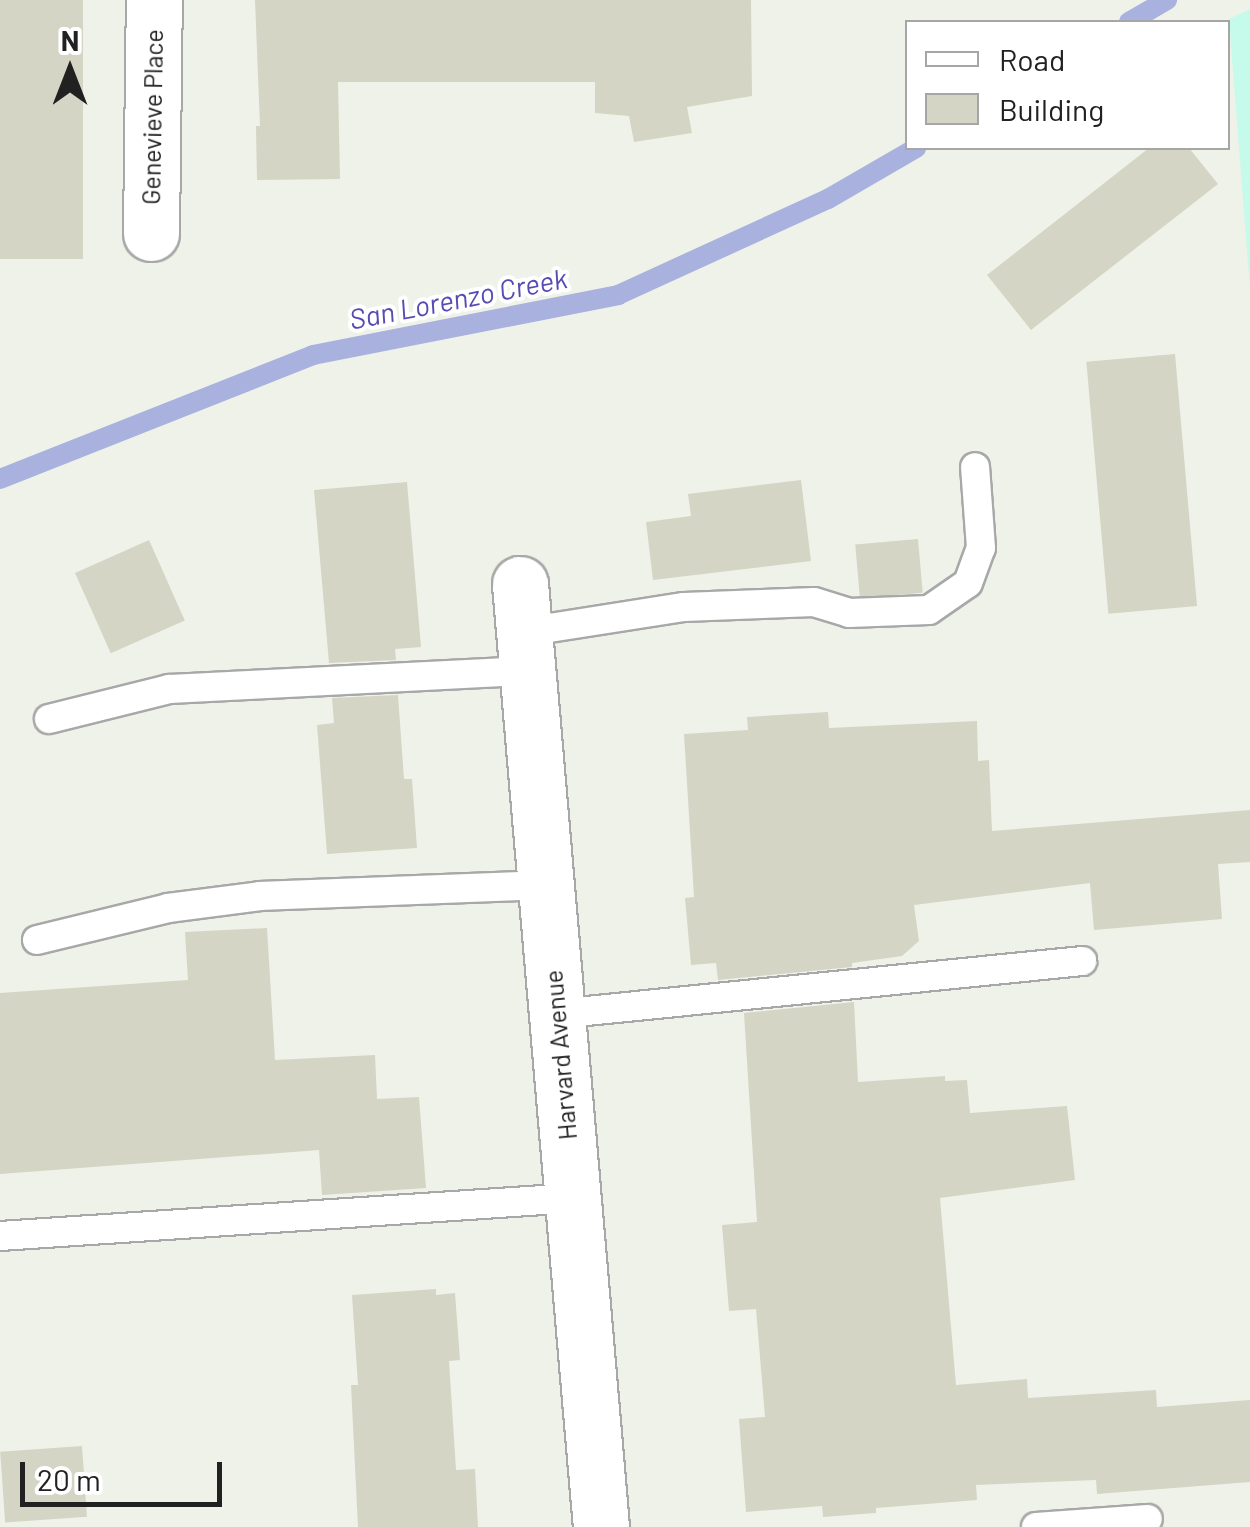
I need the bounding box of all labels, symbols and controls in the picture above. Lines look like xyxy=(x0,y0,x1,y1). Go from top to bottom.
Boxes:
north arrow xyxy=(20,20,120,120)
legend xyxy=(905,20,1230,150)
text: N xyxy=(61,23,79,57)
street label: Genevieve Place xyxy=(135,29,169,205)
text: Road xyxy=(999,41,1065,77)
text: Building xyxy=(999,91,1104,127)
water label: San Lorenzo Creek xyxy=(346,260,570,336)
street label: Harvard Avenue xyxy=(538,969,582,1141)
scale bar xyxy=(25,1442,228,1504)
text: 20 m xyxy=(37,1461,101,1497)

